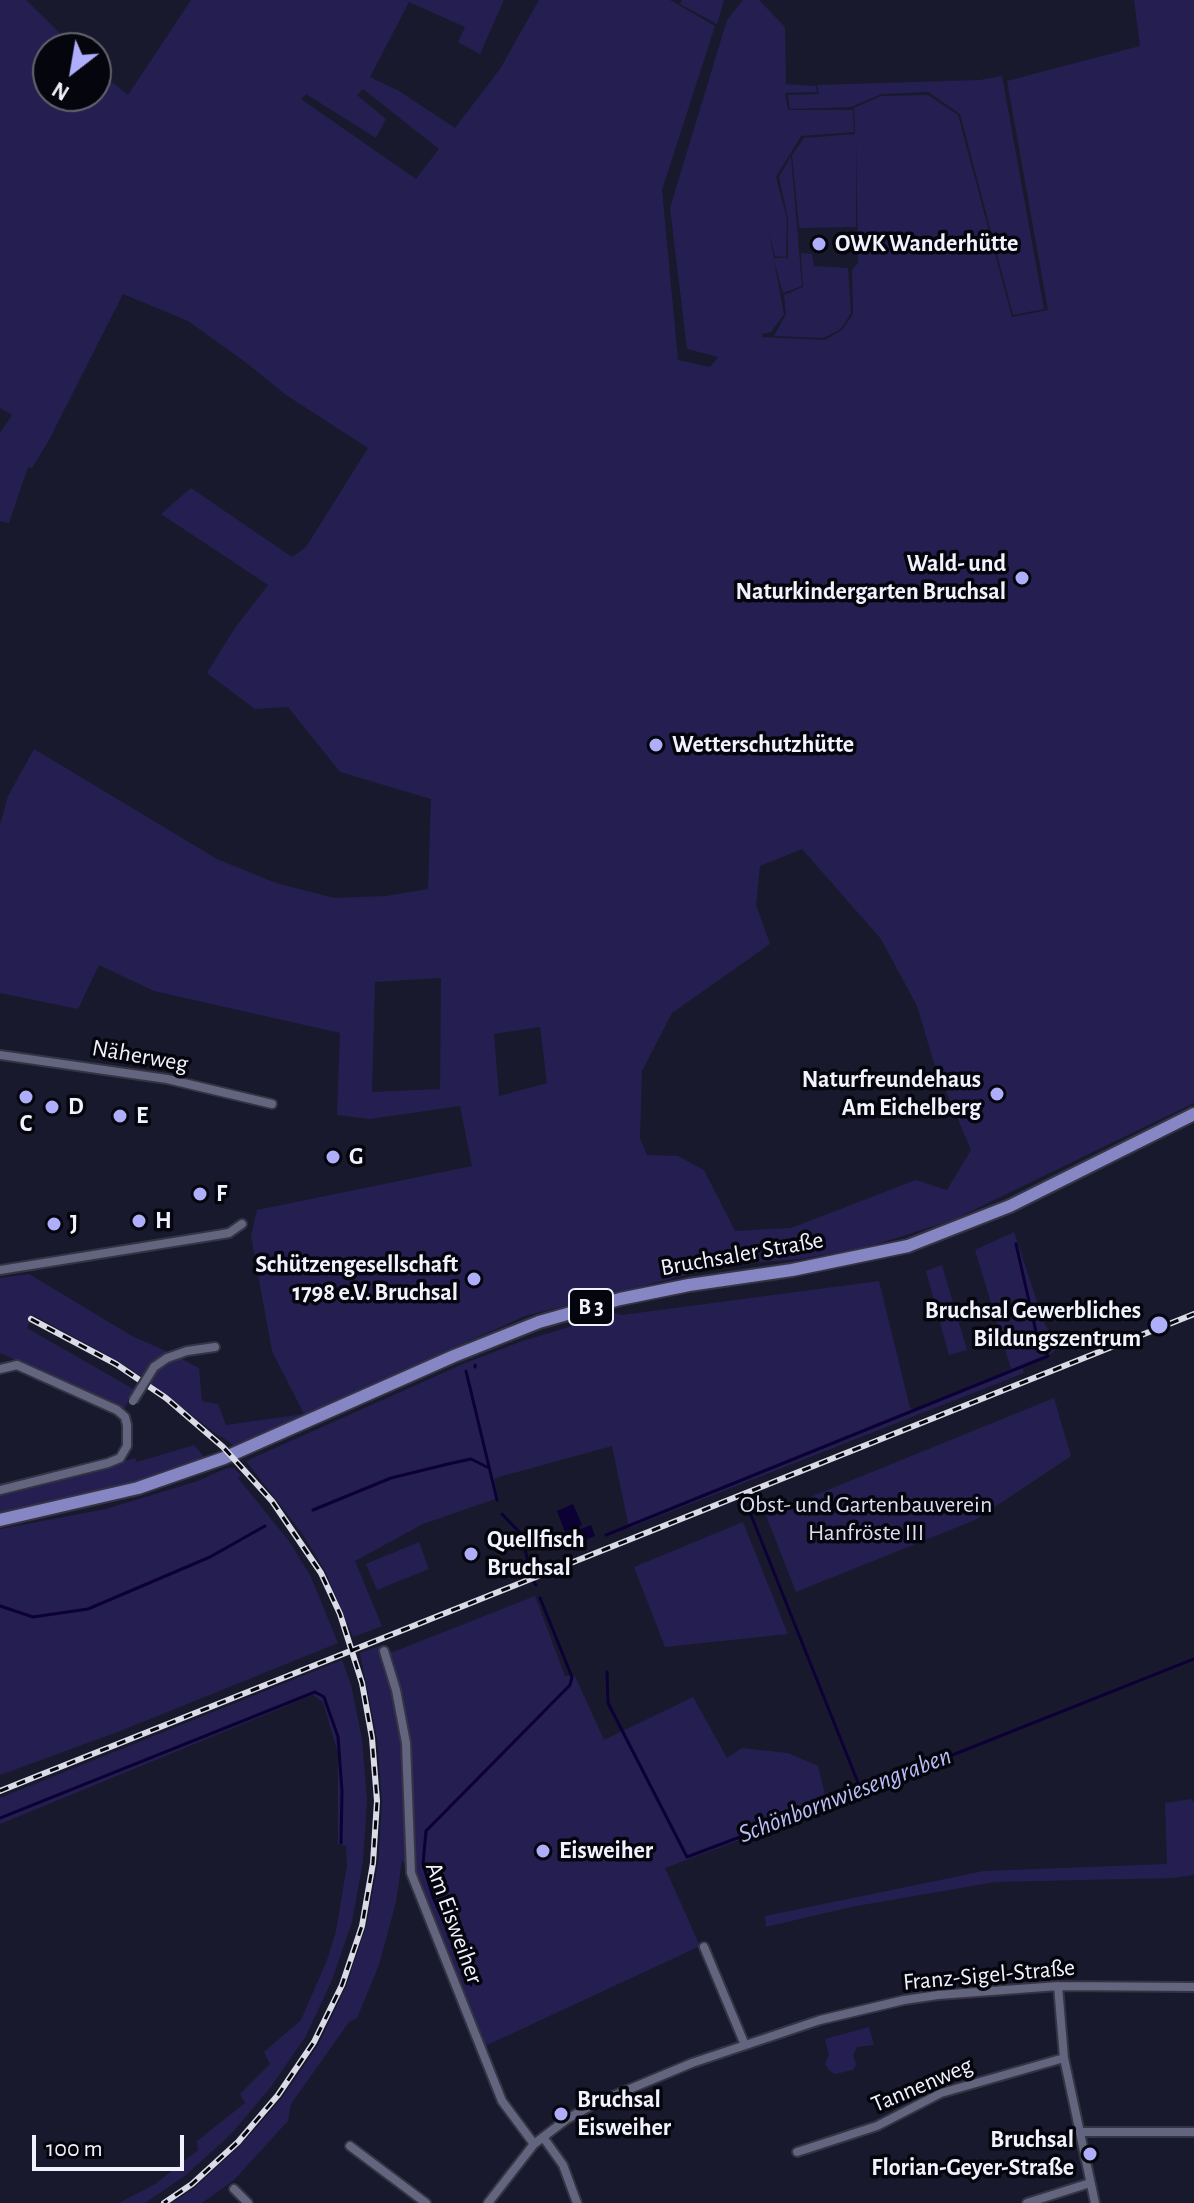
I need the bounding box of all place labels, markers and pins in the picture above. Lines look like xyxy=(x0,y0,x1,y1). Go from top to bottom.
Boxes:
place label: OWK Wanderhütte xyxy=(835,230,1018,258)
marker: OWK Wanderhütte xyxy=(810,235,828,253)
place label: Wald- und Naturkindergarten Bruchsal xyxy=(736,550,1006,606)
marker: Wald- und Naturkindergarten Bruchsal xyxy=(1013,569,1031,587)
place label: Wetterschutzhütte xyxy=(672,731,854,759)
marker: Wetterschutzhütte xyxy=(647,736,665,754)
place label: Naturfreundehaus Am Eichelberg xyxy=(802,1066,981,1122)
marker: Naturfreundehaus Am Eichelberg xyxy=(988,1085,1006,1103)
marker: C xyxy=(17,1088,35,1106)
place label: D xyxy=(68,1093,84,1121)
marker: D xyxy=(43,1098,61,1116)
place label: E xyxy=(136,1102,148,1130)
marker: E xyxy=(111,1107,129,1125)
place label: C xyxy=(20,1110,32,1138)
place label: G xyxy=(349,1143,363,1171)
marker: G xyxy=(324,1148,342,1166)
place label: F xyxy=(216,1180,227,1208)
marker: F xyxy=(191,1185,209,1203)
place label: H xyxy=(155,1207,172,1235)
place label: J xyxy=(70,1210,78,1238)
marker: H xyxy=(130,1212,148,1230)
marker: J xyxy=(45,1215,63,1233)
place label: Schützengesellschaft 1798 e.V. Bruchsal xyxy=(255,1251,458,1307)
marker: Schützengesellschaft 1798 e.V. Bruchsal xyxy=(465,1270,483,1288)
place label: Bruchsal Gewerbliches Bildungszentrum xyxy=(925,1297,1141,1353)
marker: Bruchsal Gewerbliches Bildungszentrum xyxy=(1148,1314,1170,1336)
place label: Quellfisch Bruchsal xyxy=(487,1526,585,1582)
marker: Quellfisch Bruchsal xyxy=(462,1545,480,1563)
place label: Eisweiher xyxy=(559,1837,653,1865)
marker: Eisweiher xyxy=(534,1842,552,1860)
place label: Bruchsal Eisweiher xyxy=(577,2086,671,2142)
marker: Bruchsal Eisweiher xyxy=(552,2105,570,2123)
place label: Bruchsal Florian-Geyer-Straße xyxy=(871,2126,1074,2182)
marker: Bruchsal Florian-Geyer-Straße xyxy=(1081,2145,1099,2163)

